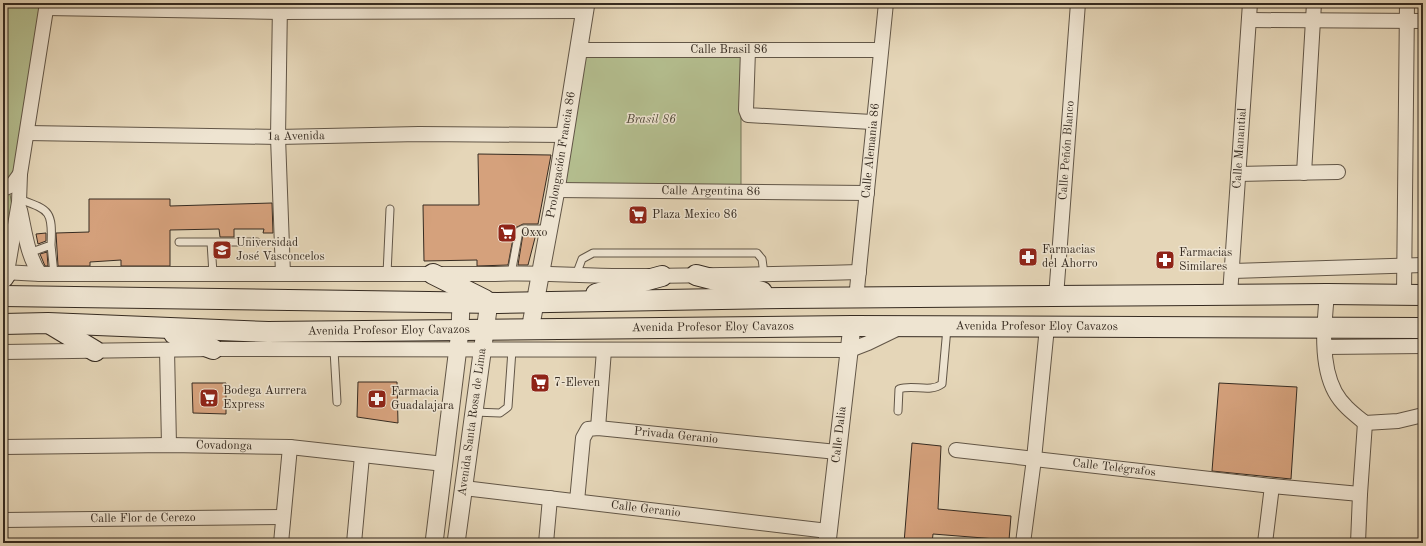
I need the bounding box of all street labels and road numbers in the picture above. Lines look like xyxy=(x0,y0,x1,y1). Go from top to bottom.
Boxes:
street label: Calle Brasil 86 xyxy=(690,44,768,56)
street label: Prolongación Francia 86 xyxy=(545,90,578,219)
street label: Calle Peñón Blanco xyxy=(1057,100,1077,201)
street label: Calle Alemania 86 xyxy=(860,102,882,199)
street label: Calle Manantial xyxy=(1231,108,1249,189)
street label: 1a Avenida xyxy=(267,130,325,143)
street label: Calle Argentina 86 xyxy=(661,185,761,198)
street label: Avenida Profesor Eloy Cavazos xyxy=(956,320,1118,333)
street label: Avenida Profesor Eloy Cavazos xyxy=(632,321,794,334)
street label: Avenida Profesor Eloy Cavazos xyxy=(308,324,470,338)
street label: Avenida Santa Rosa de Lima xyxy=(456,347,489,497)
street label: Calle Dalia xyxy=(830,406,849,464)
street label: Privada Geranio xyxy=(633,426,719,446)
street label: Covadonga xyxy=(196,439,252,452)
street label: Calle Telégrafos xyxy=(1072,457,1156,479)
street label: Calle Geranio xyxy=(610,499,681,520)
street label: Calle Flor de Cerezo xyxy=(90,512,196,525)

